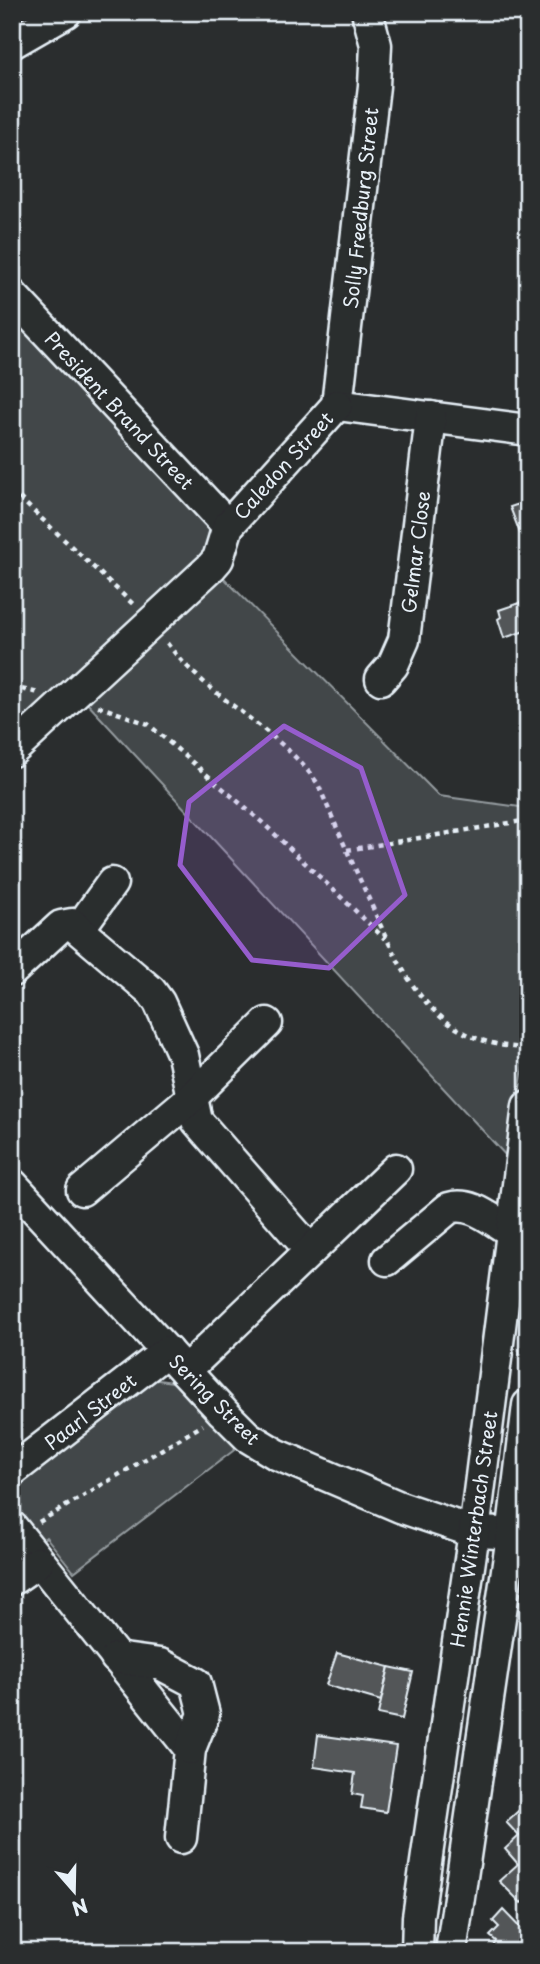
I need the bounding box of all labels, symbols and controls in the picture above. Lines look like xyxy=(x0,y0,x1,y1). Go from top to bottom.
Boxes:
street label: Solly Freedburg Street xyxy=(335,106,385,310)
street label: President Brand Street xyxy=(39,325,201,495)
street label: Caledon Street xyxy=(227,405,339,525)
street label: Gelmar Close xyxy=(394,489,436,615)
street label: Sering Street xyxy=(163,1347,267,1451)
street label: Paarl Street xyxy=(38,1366,142,1456)
street label: Hennie Winterbach Street xyxy=(443,1409,503,1649)
north arrow xyxy=(38,1856,108,1926)
text: N xyxy=(68,1892,92,1924)

